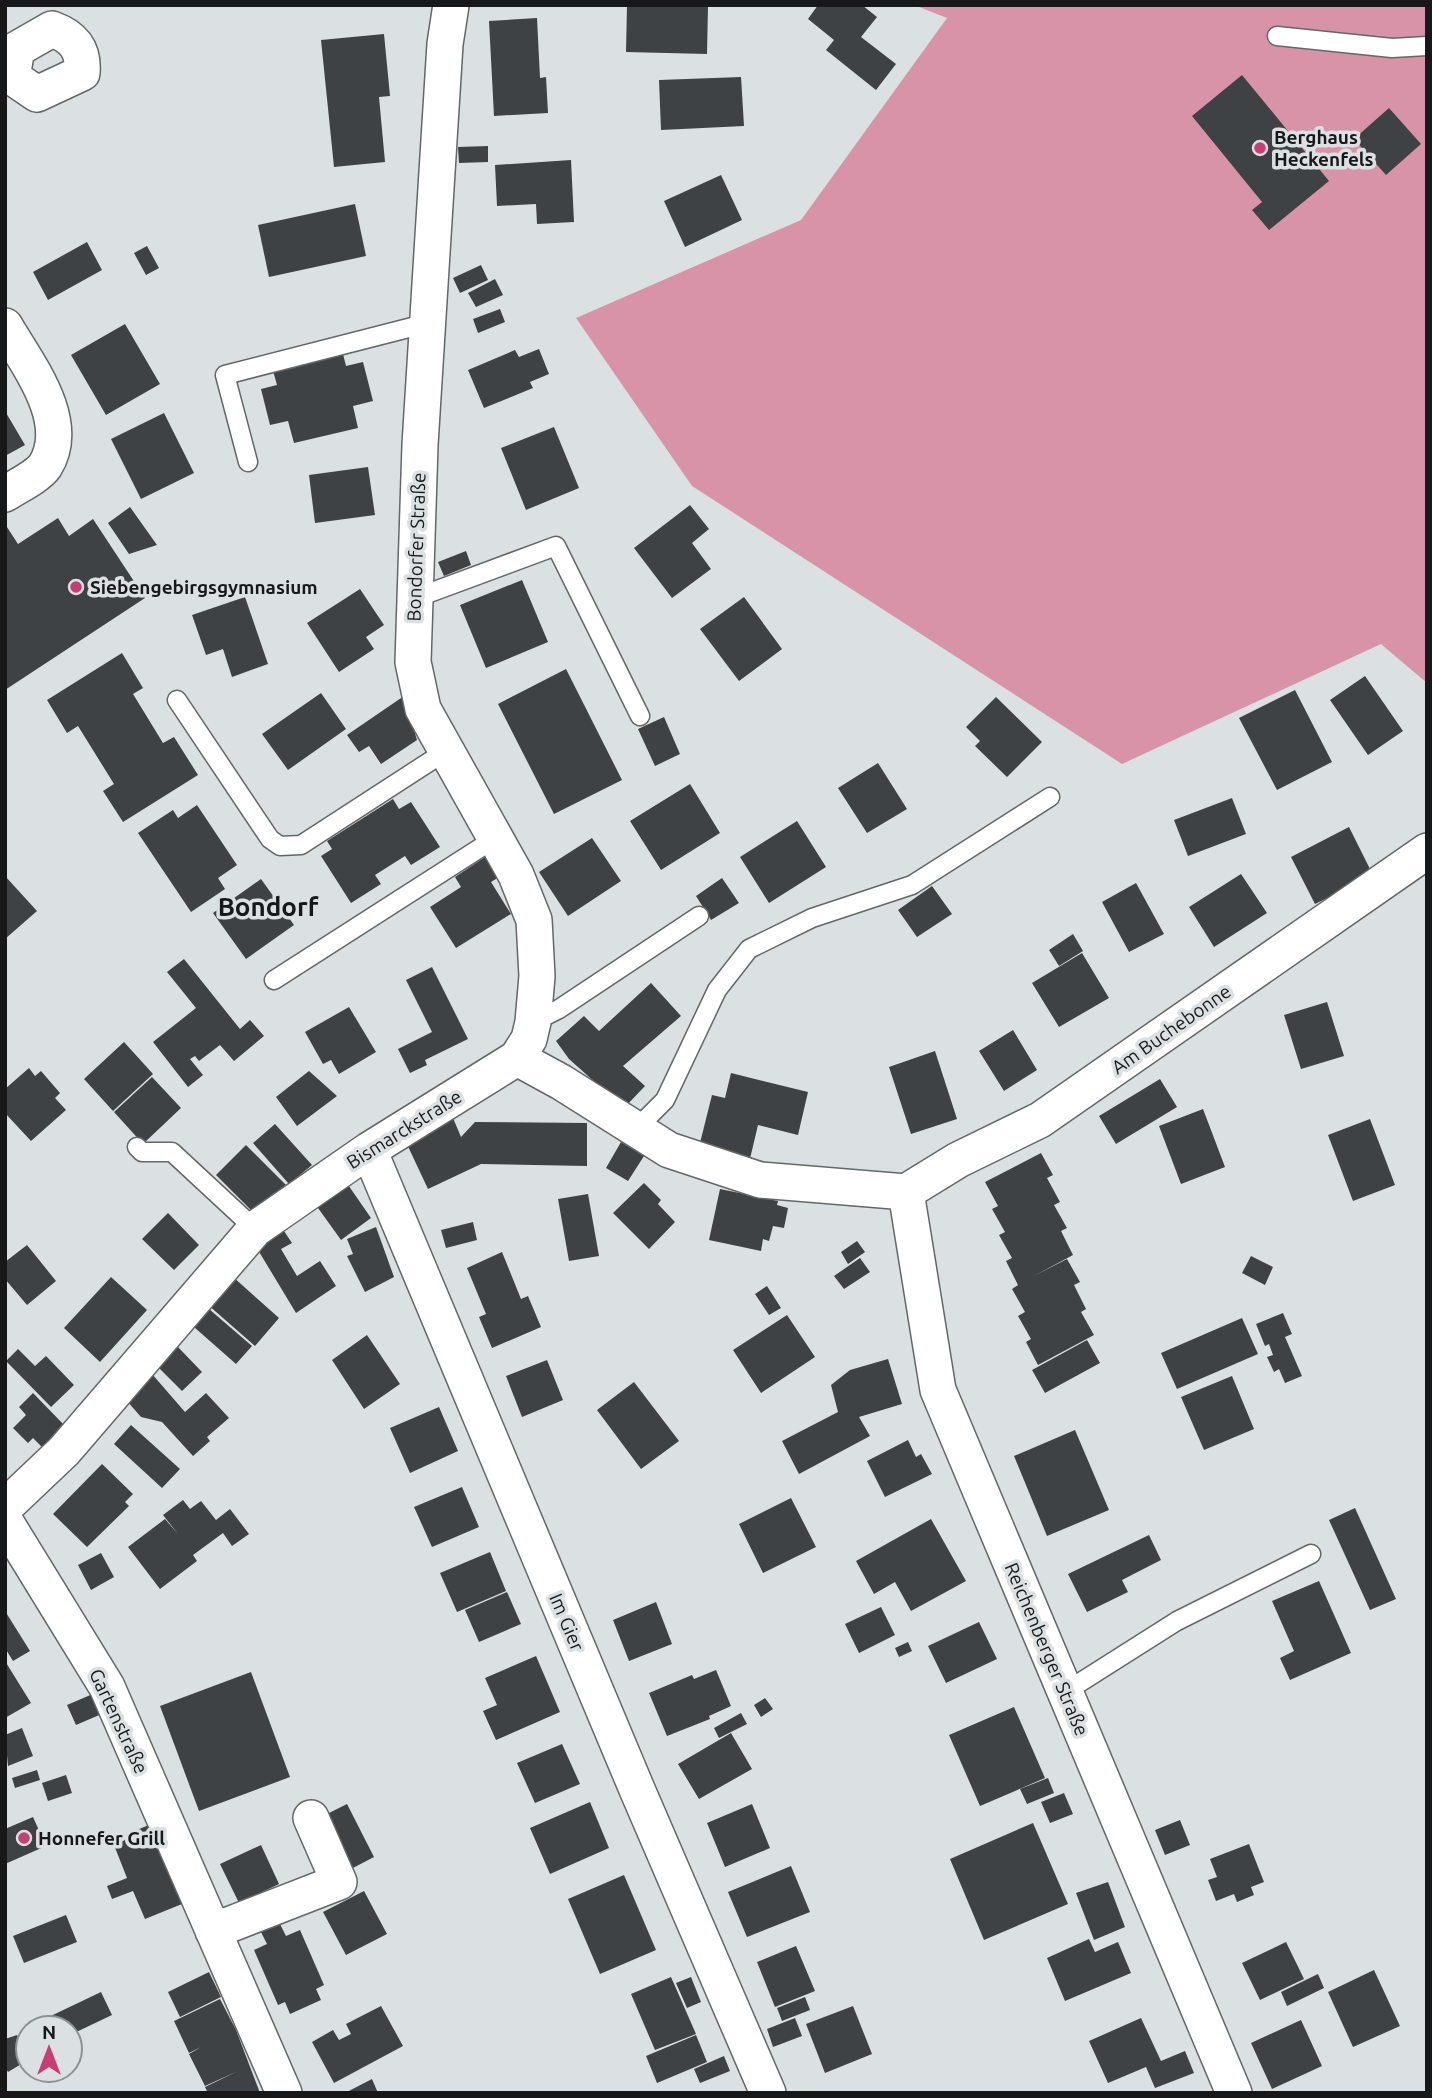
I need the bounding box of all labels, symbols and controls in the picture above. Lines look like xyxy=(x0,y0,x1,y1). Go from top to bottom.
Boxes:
place label: Berghaus Heckenfels xyxy=(1274,126,1374,170)
marker: Berghaus Heckenfels xyxy=(1252,140,1268,156)
street label: Bondorfer Straße xyxy=(402,472,430,622)
place label: Siebengebirgsgymnasium xyxy=(90,576,318,598)
marker: Siebengebirgsgymnasium xyxy=(68,579,84,595)
district label: Bondorf xyxy=(218,892,319,921)
street label: Am Buchebonne xyxy=(1107,980,1235,1078)
street label: Bismarckstraße xyxy=(342,1085,466,1173)
street label: Reichenberger Straße xyxy=(1001,1559,1093,1739)
street label: Im Gier xyxy=(545,1590,589,1654)
street label: Gartenstraße xyxy=(85,1665,153,1777)
place label: Honnefer Grill xyxy=(38,1827,165,1849)
marker: Honnefer Grill xyxy=(16,1830,32,1846)
north arrow xyxy=(14,2014,84,2084)
text: N xyxy=(42,2021,56,2043)

